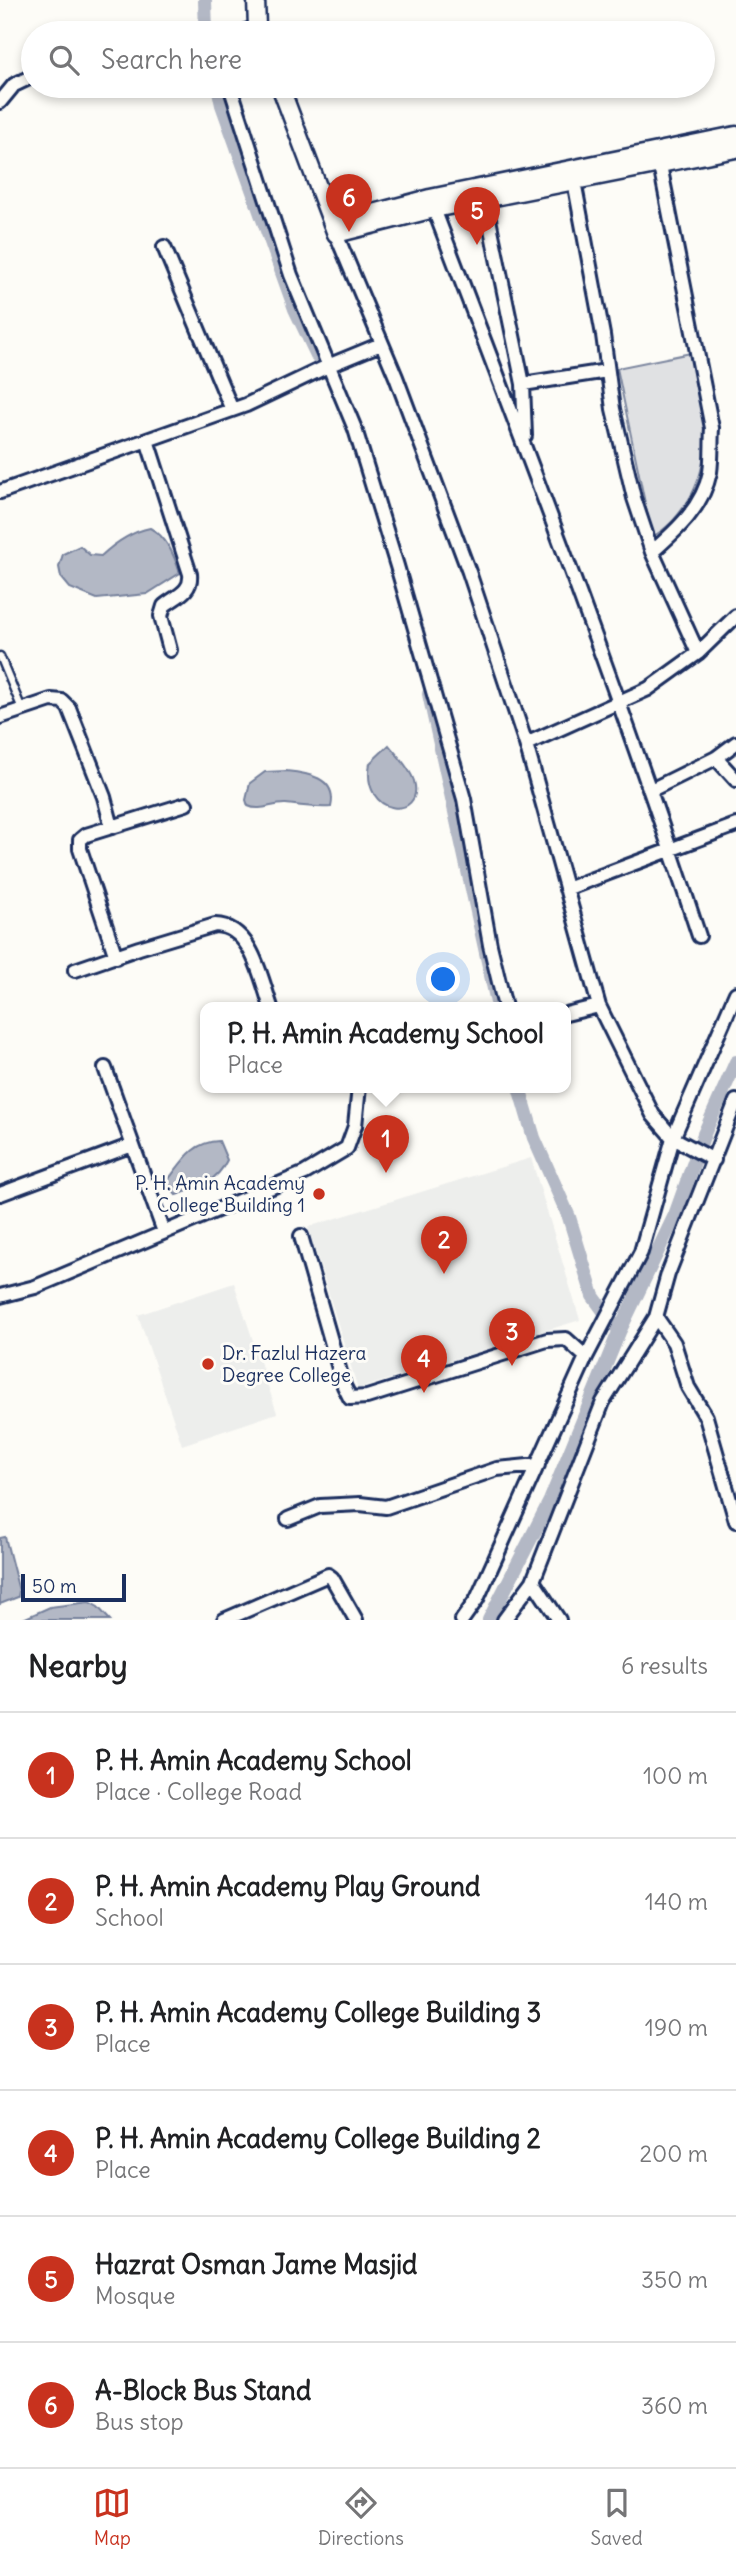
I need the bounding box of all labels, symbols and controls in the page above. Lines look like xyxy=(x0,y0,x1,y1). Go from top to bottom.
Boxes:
search box xyxy=(21,21,715,98)
icon: search xyxy=(45,41,83,79)
text: Search here xyxy=(101,43,242,76)
pin: 6 xyxy=(326,174,372,232)
pin: 5 xyxy=(454,187,500,245)
your location xyxy=(426,962,460,996)
popup xyxy=(200,1002,571,1093)
text: P. H. Amin Academy School xyxy=(227,1017,544,1050)
text: Place xyxy=(227,1050,283,1079)
pin: 1 xyxy=(363,1115,409,1173)
place label: P. H. Amin Academy College Building 1 xyxy=(135,1171,305,1217)
marker: P. H. Amin Academy College Building 1 xyxy=(311,1186,327,1202)
pin: 2 xyxy=(421,1216,467,1274)
pin: 3 xyxy=(489,1308,535,1366)
pin: 4 xyxy=(401,1335,447,1393)
place label: Dr. Fazlul Hazera Degree College xyxy=(222,1341,367,1387)
marker: Dr. Fazlul Hazera Degree College xyxy=(200,1356,216,1372)
scale bar xyxy=(21,1571,126,1603)
text: 50 m xyxy=(32,1574,77,1598)
text: Nearby xyxy=(28,1647,128,1685)
text: 6 results xyxy=(621,1651,708,1680)
text: P. H. Amin Academy School xyxy=(95,1744,412,1777)
text: 1 xyxy=(46,1761,56,1790)
text: 100 m xyxy=(643,1761,708,1790)
text: Place · College Road xyxy=(95,1777,302,1806)
text: P. H. Amin Academy Play Ground xyxy=(95,1870,480,1903)
text: 2 xyxy=(45,1887,57,1916)
text: 140 m xyxy=(645,1887,708,1916)
text: School xyxy=(95,1903,164,1932)
text: P. H. Amin Academy College Building 3 xyxy=(95,1996,541,2029)
text: 3 xyxy=(44,2013,58,2042)
text: 190 m xyxy=(645,2013,708,2042)
text: Place xyxy=(95,2029,151,2058)
text: P. H. Amin Academy College Building 2 xyxy=(95,2122,541,2155)
text: 4 xyxy=(44,2139,58,2168)
text: 200 m xyxy=(639,2139,708,2168)
text: Place xyxy=(95,2155,151,2184)
text: Hazrat Osman Jame Masjid xyxy=(95,2248,417,2281)
text: 5 xyxy=(44,2265,58,2294)
text: 350 m xyxy=(641,2265,708,2294)
text: Mosque xyxy=(95,2281,175,2310)
text: A-Block Bus Stand xyxy=(95,2374,311,2407)
text: 6 xyxy=(44,2391,58,2420)
text: 360 m xyxy=(641,2391,708,2420)
text: Bus stop xyxy=(95,2407,184,2436)
tab: Map xyxy=(93,2484,131,2550)
tab: Directions xyxy=(318,2484,404,2550)
tab: Saved xyxy=(591,2484,643,2550)

